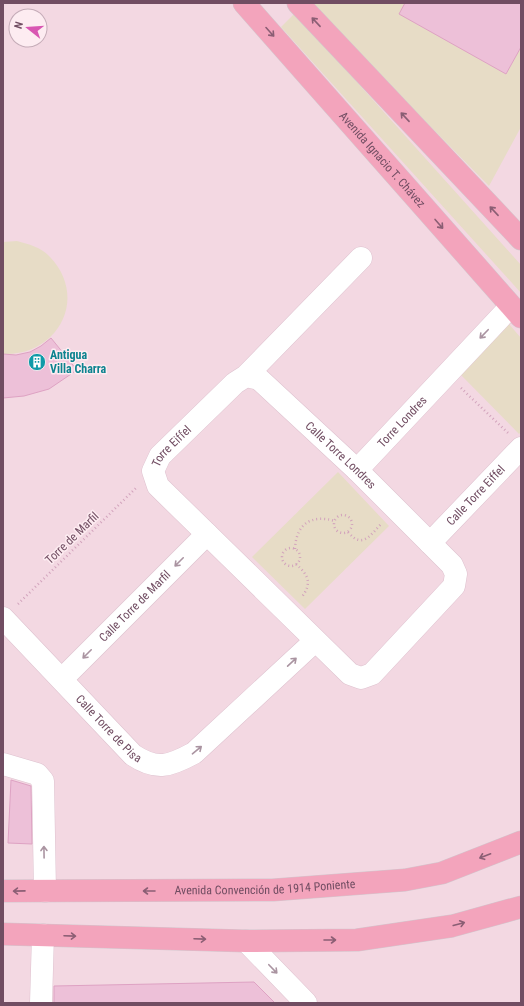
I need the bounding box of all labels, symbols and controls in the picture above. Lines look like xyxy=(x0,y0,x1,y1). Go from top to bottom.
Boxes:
north arrow xyxy=(8,8,48,48)
one-way arrow xyxy=(311,17,321,27)
text: N xyxy=(12,20,26,30)
one-way arrow xyxy=(265,27,274,38)
street label: Avenida Ignacio T. Chávez xyxy=(336,109,428,210)
one-way arrow xyxy=(401,112,410,122)
one-way arrow xyxy=(490,206,499,216)
one-way arrow xyxy=(435,219,444,230)
one-way arrow xyxy=(479,329,489,339)
place label: Antigua Villa Charra xyxy=(50,348,107,376)
building icon: Antigua Villa Charra xyxy=(27,352,47,372)
street label: Torre Londres xyxy=(375,393,430,451)
street label: Calle Torre Londres xyxy=(302,419,379,492)
street label: Torre Eiffel xyxy=(149,423,194,469)
street label: Calle Torre Eiffel xyxy=(444,462,508,528)
street label: Torre de Marfil xyxy=(42,509,102,567)
one-way arrow xyxy=(174,557,184,567)
street label: Calle Torre de Marfil xyxy=(96,568,173,645)
one-way arrow xyxy=(82,649,92,659)
one-way arrow xyxy=(287,657,297,667)
street label: Calle Torre de Pisa xyxy=(73,692,144,766)
one-way arrow xyxy=(191,746,202,755)
one-way arrow xyxy=(40,846,48,859)
one-way arrow xyxy=(479,853,491,861)
street label: Avenida Convención de 1914 Poniente xyxy=(174,877,356,897)
one-way arrow xyxy=(13,887,26,895)
one-way arrow xyxy=(143,887,156,894)
one-way arrow xyxy=(452,920,465,927)
one-way arrow xyxy=(63,932,76,940)
one-way arrow xyxy=(193,936,206,943)
one-way arrow xyxy=(323,936,336,944)
one-way arrow xyxy=(268,964,278,974)

